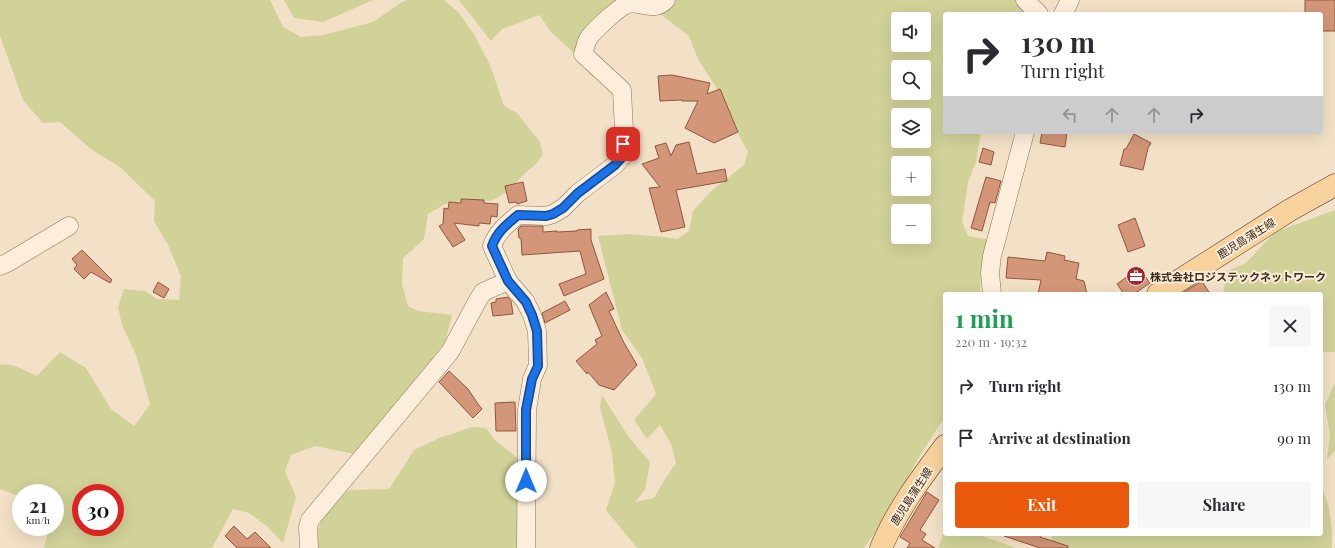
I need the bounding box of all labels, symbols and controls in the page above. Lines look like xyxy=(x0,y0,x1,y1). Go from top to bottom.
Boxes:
map controls xyxy=(891,12,931,244)
button: sound xyxy=(891,12,931,52)
text: 130 m xyxy=(1021,23,1095,60)
icon: right xyxy=(955,28,1007,80)
text: Turn right xyxy=(1021,59,1104,83)
button: search xyxy=(891,60,931,100)
icon: left xyxy=(1059,104,1081,126)
icon: ahead xyxy=(1101,104,1123,126)
icon: ahead xyxy=(1143,104,1165,126)
icon: right xyxy=(1185,104,1207,126)
button: layers xyxy=(891,108,931,148)
pin xyxy=(606,127,640,161)
icon: arrive xyxy=(612,133,634,155)
button: + xyxy=(891,156,931,196)
button: − xyxy=(891,204,931,244)
street label: 鹿児島蒲生線 xyxy=(1214,214,1278,262)
office icon: 株式会社ロジステックネットワーク xyxy=(1125,265,1147,287)
place label: 株式会社ロジステックネットワーク xyxy=(1150,269,1326,284)
text: 1 min xyxy=(955,302,1014,334)
button: close xyxy=(1269,305,1311,347)
text: 220 m · 19:32 xyxy=(955,333,1027,350)
icon: right xyxy=(955,375,977,397)
text: Turn right xyxy=(989,376,1062,396)
text: 130 m xyxy=(1273,376,1311,396)
icon: arrive xyxy=(955,427,977,449)
text: Arrive at destination xyxy=(989,428,1131,448)
text: 90 m xyxy=(1277,428,1311,448)
position arrow xyxy=(505,460,547,502)
street label: 鹿児島蒲生線 xyxy=(887,464,935,528)
button: Exit xyxy=(955,482,1129,528)
button: Share xyxy=(1137,482,1311,528)
speed limit sign: 30 xyxy=(72,484,124,536)
text: 21 xyxy=(29,491,47,518)
text: km/h xyxy=(26,513,50,527)

